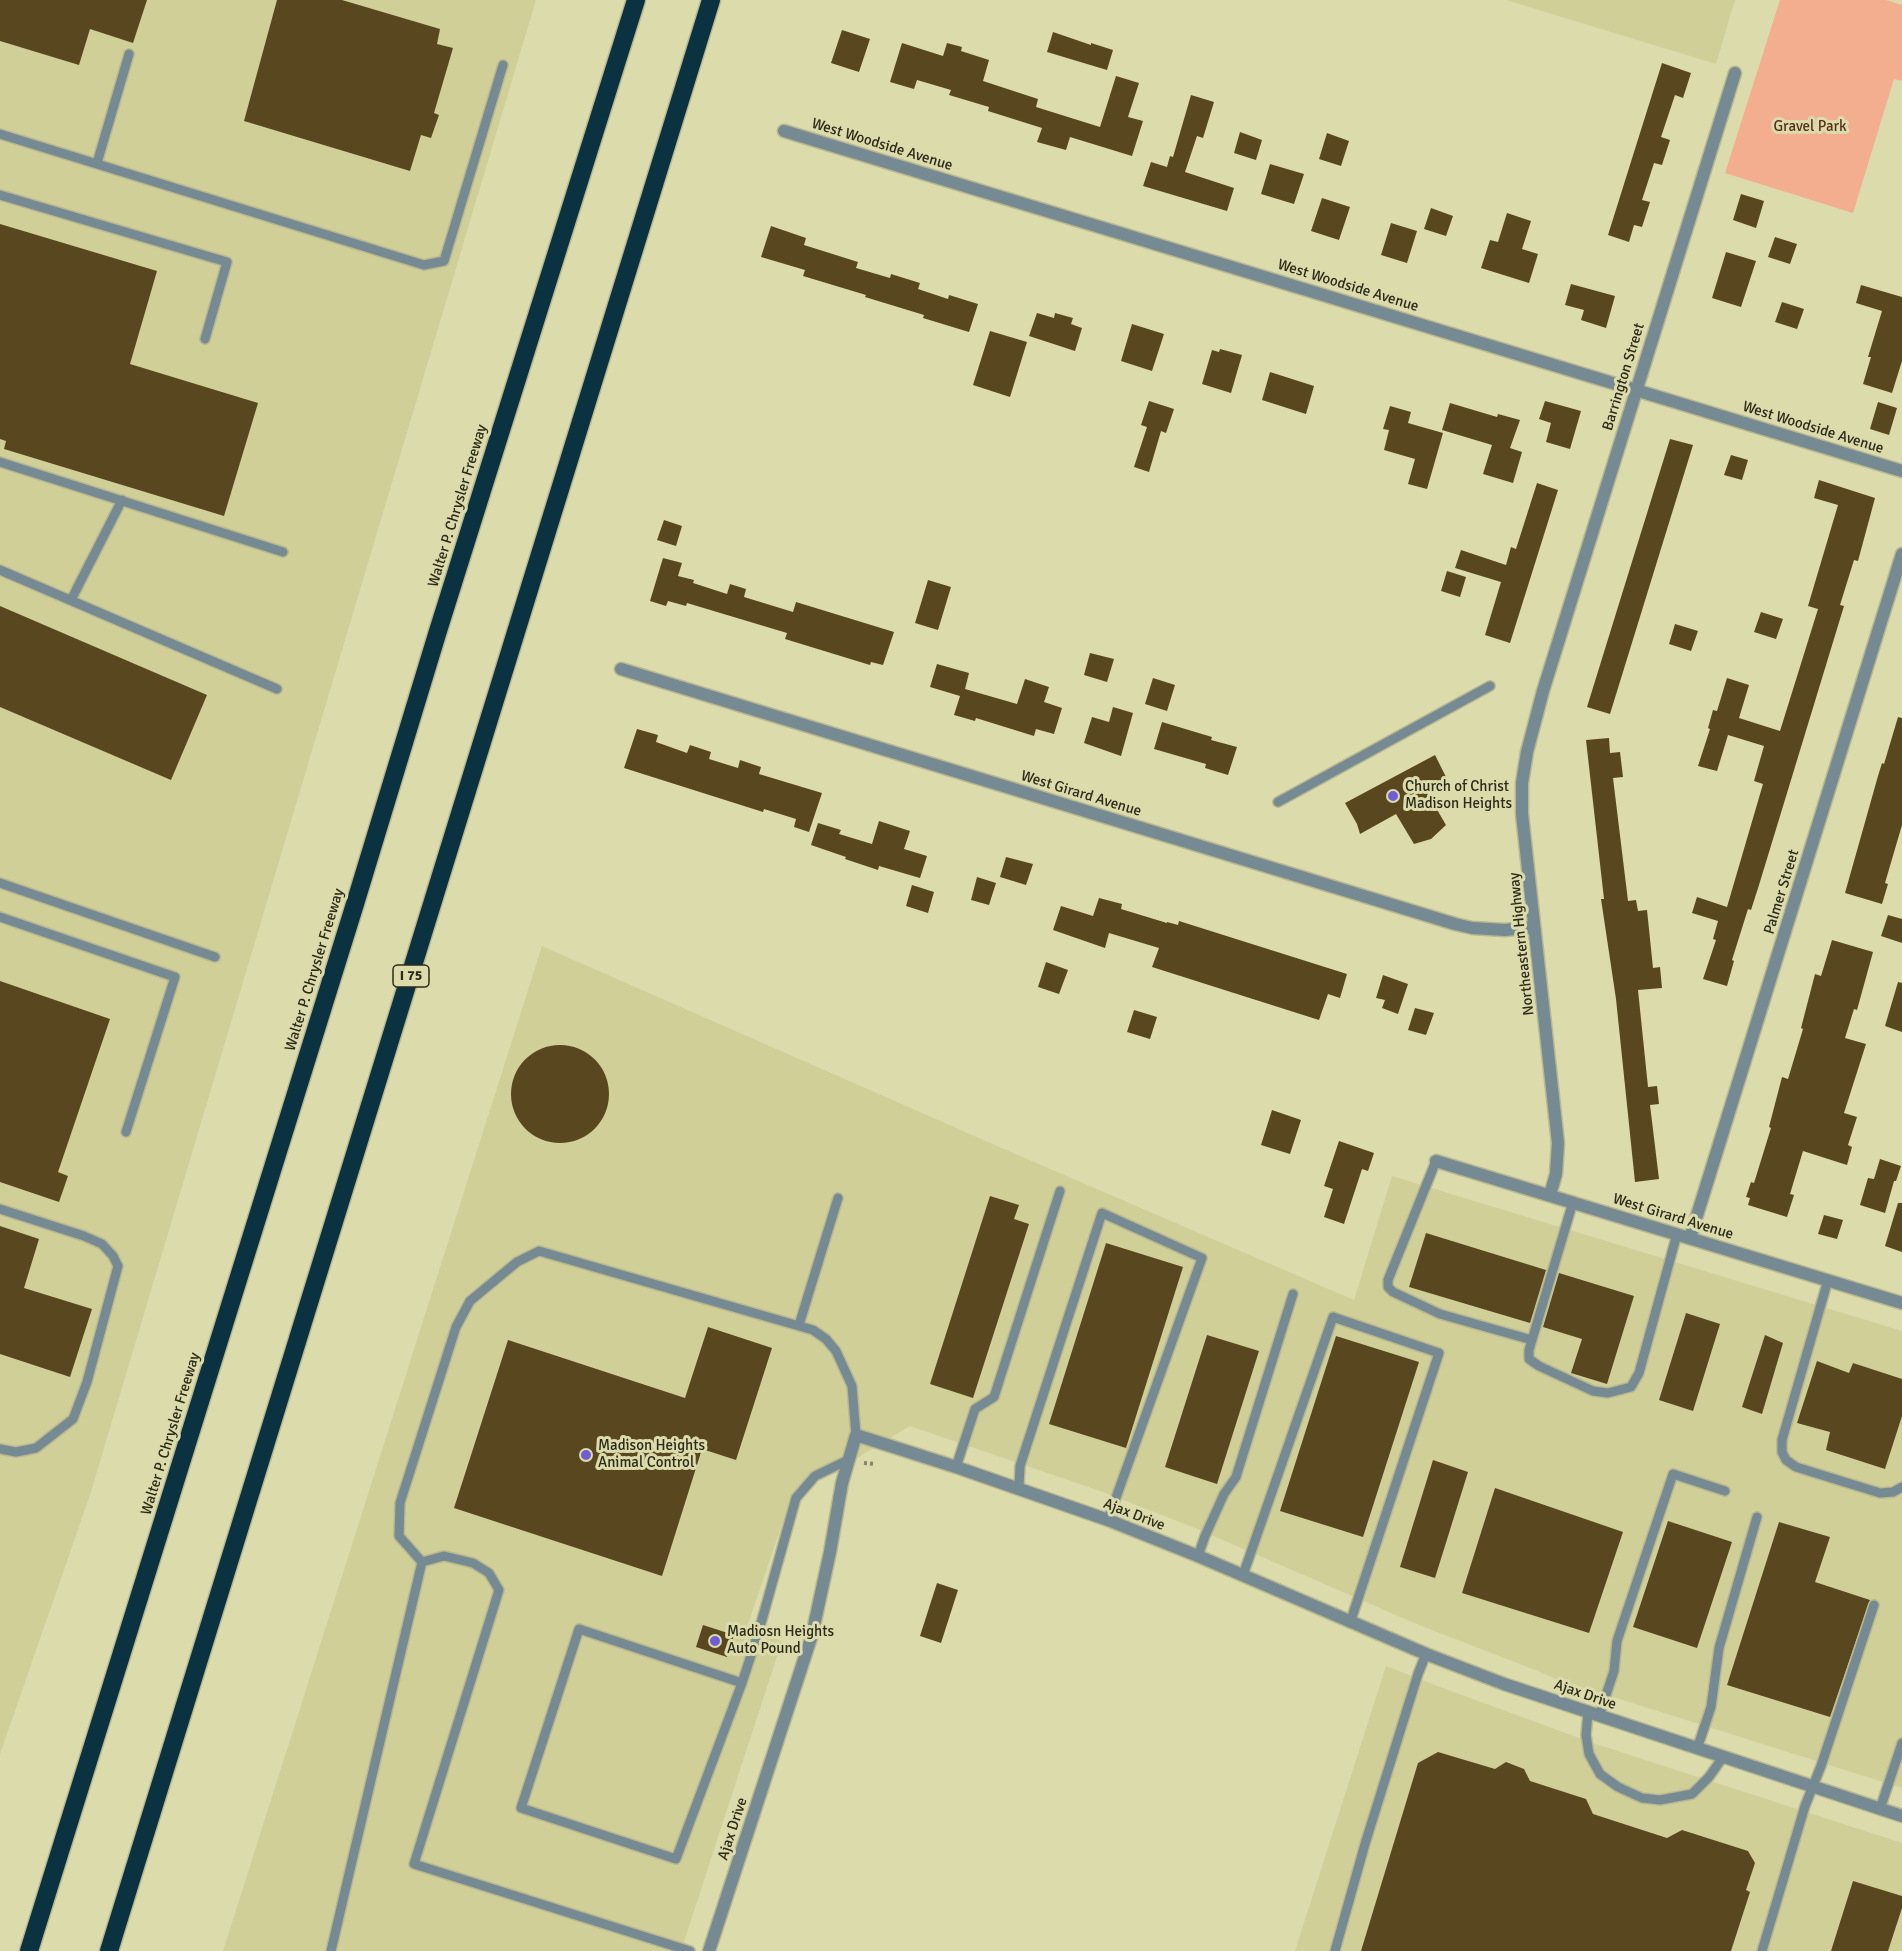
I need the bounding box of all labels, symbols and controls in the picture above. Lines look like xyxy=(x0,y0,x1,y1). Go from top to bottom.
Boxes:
street label: West Woodside Avenue xyxy=(809,115,955,175)
park label: Gravel Park xyxy=(1773,118,1847,136)
street label: West Woodside Avenue xyxy=(1275,256,1421,316)
street label: Barrington Street xyxy=(1599,321,1649,433)
street label: West Woodside Avenue xyxy=(1740,398,1886,458)
street label: Walter P. Chrysler Freeway xyxy=(425,423,491,589)
street label: West Girard Avenue xyxy=(1019,767,1143,821)
place label: Church of Christ Madison Heights xyxy=(1405,778,1512,813)
marker: Church of Christ Madison Heights xyxy=(1386,789,1400,803)
street label: Palmer Street xyxy=(1761,848,1803,936)
street label: Northeastern Highway xyxy=(1506,872,1538,1016)
street label: Walter P. Chrysler Freeway xyxy=(282,887,348,1053)
road number: I 75 xyxy=(393,965,429,987)
street label: West Girard Avenue xyxy=(1611,1190,1735,1244)
street label: Walter P. Chrysler Freeway xyxy=(138,1351,204,1517)
place label: Madison Heights Animal Control xyxy=(598,1437,705,1472)
marker: Madison Heights Animal Control xyxy=(579,1448,593,1462)
street label: Ajax Drive xyxy=(1101,1495,1167,1535)
place label: Madiosn Heights Auto Pound xyxy=(727,1623,834,1658)
marker: Madiosn Heights Auto Pound xyxy=(708,1634,722,1648)
street label: Ajax Drive xyxy=(1551,1676,1619,1714)
street label: Ajax Drive xyxy=(714,1795,752,1863)

